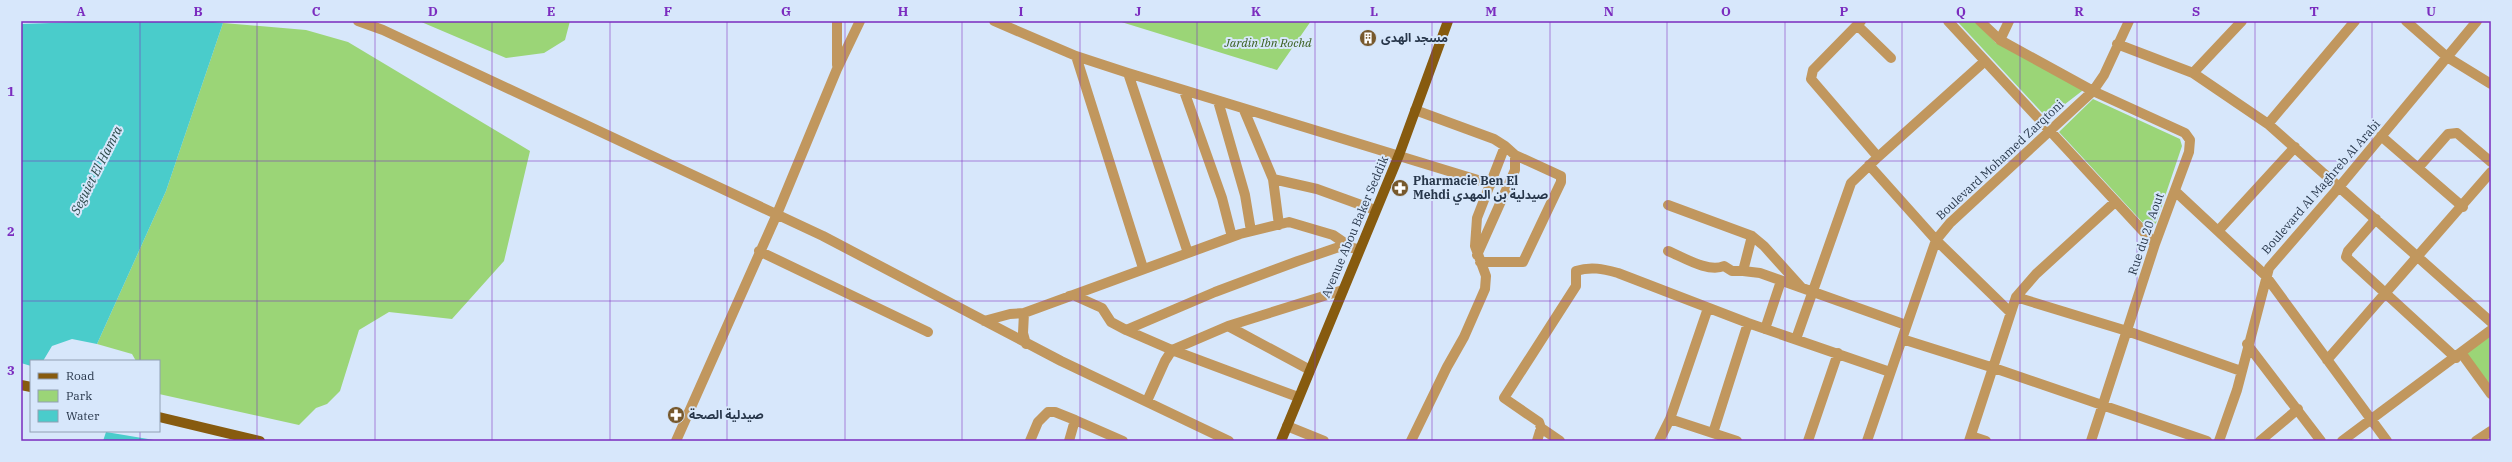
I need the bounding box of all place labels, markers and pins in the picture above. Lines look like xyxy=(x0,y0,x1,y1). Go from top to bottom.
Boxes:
building icon: مسجد الهدى xyxy=(1358,28,1378,48)
place label: مسجد الهدى xyxy=(1381,30,1448,45)
place label: Pharmacie Ben El Mehdi صيدلية بن المهدي xyxy=(1413,173,1549,205)
pharmacy icon: Pharmacie Ben El Mehdi صيدلية بن المهدي xyxy=(1390,178,1410,198)
pharmacy icon: صيدلية الصحة xyxy=(666,405,686,425)
place label: صيدلية الصحة xyxy=(689,407,764,422)

